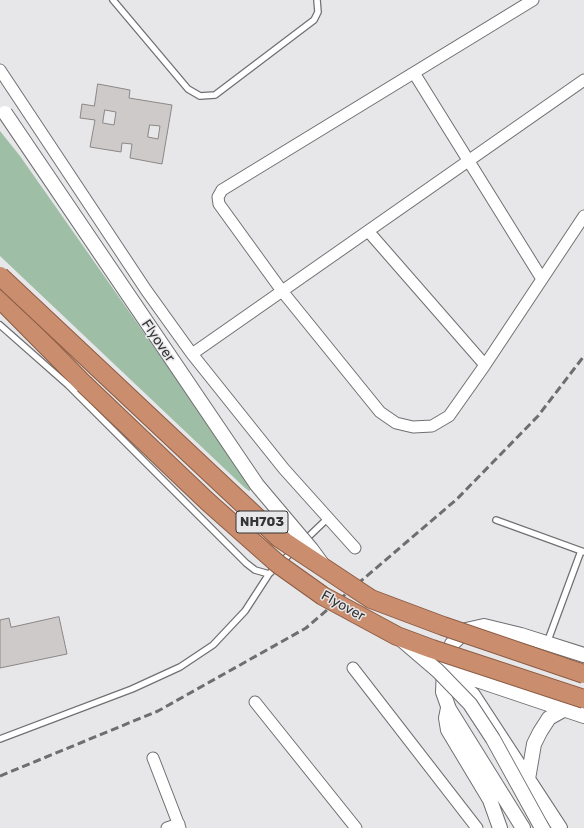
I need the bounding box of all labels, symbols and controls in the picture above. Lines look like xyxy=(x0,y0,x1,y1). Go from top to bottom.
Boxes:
street label: Flyover xyxy=(138,317,178,365)
road number: NH703 xyxy=(236,511,288,533)
street label: Flyover xyxy=(318,587,368,625)

